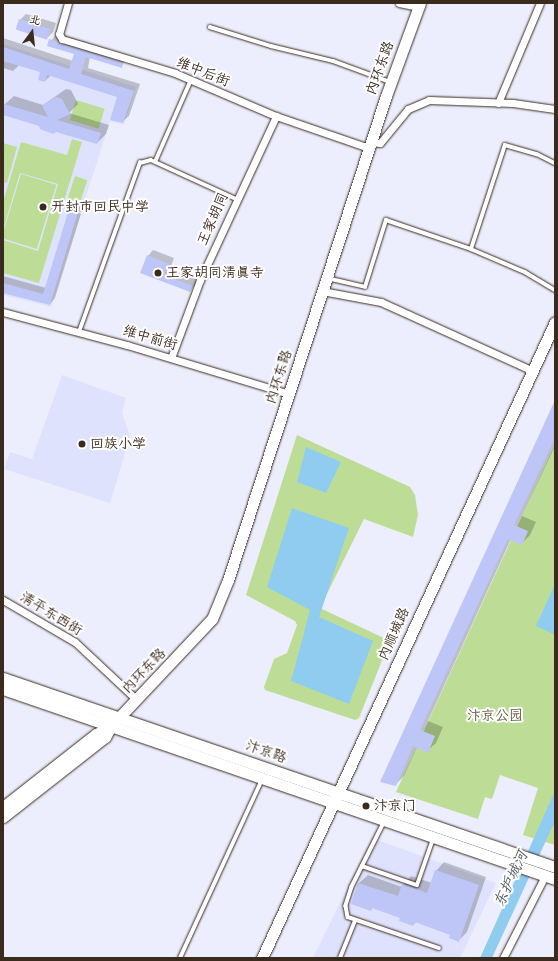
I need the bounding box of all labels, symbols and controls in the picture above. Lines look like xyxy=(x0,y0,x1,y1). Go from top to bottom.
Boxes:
north arrow xyxy=(12,12,52,52)
text: 北 xyxy=(28,12,42,28)
street label: 内环东路 xyxy=(363,39,397,97)
street label: 维中后街 xyxy=(174,54,232,90)
street label: 王家胡同 xyxy=(194,190,232,248)
place label: 开封市回民中学 xyxy=(51,199,149,215)
marker: 开封市回民中学 xyxy=(38,202,48,212)
place label: 王家胡同清真寺 xyxy=(166,265,264,281)
marker: 王家胡同清真寺 xyxy=(153,268,163,278)
street label: 维中前街 xyxy=(121,322,179,354)
street label: 内环东路 xyxy=(262,348,296,406)
place label: 回族小学 xyxy=(90,436,146,452)
marker: 回族小学 xyxy=(77,439,87,449)
street label: 清平东西街 xyxy=(17,589,85,639)
street label: 内顺城路 xyxy=(375,605,413,663)
street label: 内环东路 xyxy=(119,645,169,697)
park label: 汴京公园 xyxy=(467,708,523,724)
street label: 汴京路 xyxy=(243,737,289,767)
place label: 汴京门 xyxy=(374,798,416,814)
marker: 汴京门 xyxy=(361,801,371,811)
water label: 东护城河 xyxy=(490,848,532,910)

